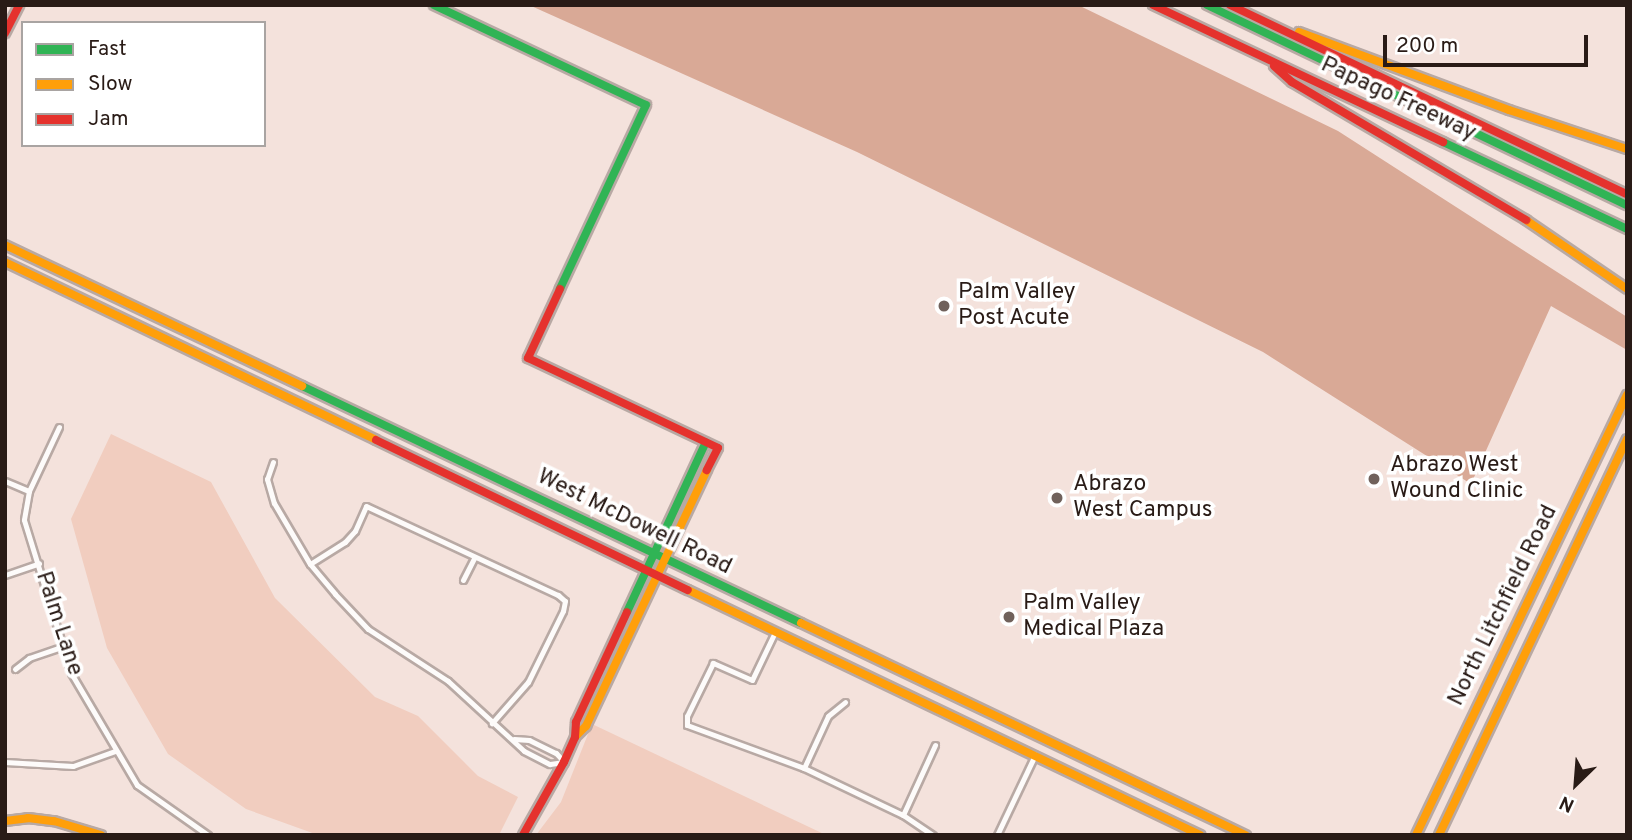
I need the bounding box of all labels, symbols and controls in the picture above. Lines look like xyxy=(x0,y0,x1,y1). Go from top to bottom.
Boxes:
legend xyxy=(21,21,266,147)
scale bar xyxy=(1387,21,1592,65)
text: 200 m xyxy=(1396,33,1458,60)
text: Fast xyxy=(88,36,127,63)
street label: Papago Freeway xyxy=(1316,52,1480,148)
text: Slow xyxy=(88,71,133,98)
text: Jam xyxy=(88,106,129,133)
place label: Palm Valley Post Acute xyxy=(958,279,1077,333)
marker: Palm Valley Post Acute xyxy=(936,298,952,314)
place label: Abrazo West Wound Clinic xyxy=(1390,452,1523,506)
street label: West McDowell Road xyxy=(532,464,736,582)
marker: Abrazo West Wound Clinic xyxy=(1364,469,1384,489)
place label: Abrazo West Campus xyxy=(1073,471,1212,525)
marker: Abrazo West Campus xyxy=(1047,488,1067,508)
street label: North Litchfield Road xyxy=(1443,501,1565,711)
street label: Palm Lane xyxy=(28,568,88,680)
place label: Palm Valley Medical Plaza xyxy=(1023,590,1164,644)
marker: Palm Valley Medical Plaza xyxy=(1001,609,1017,625)
north arrow xyxy=(1541,749,1611,819)
text: N xyxy=(1556,789,1578,817)

